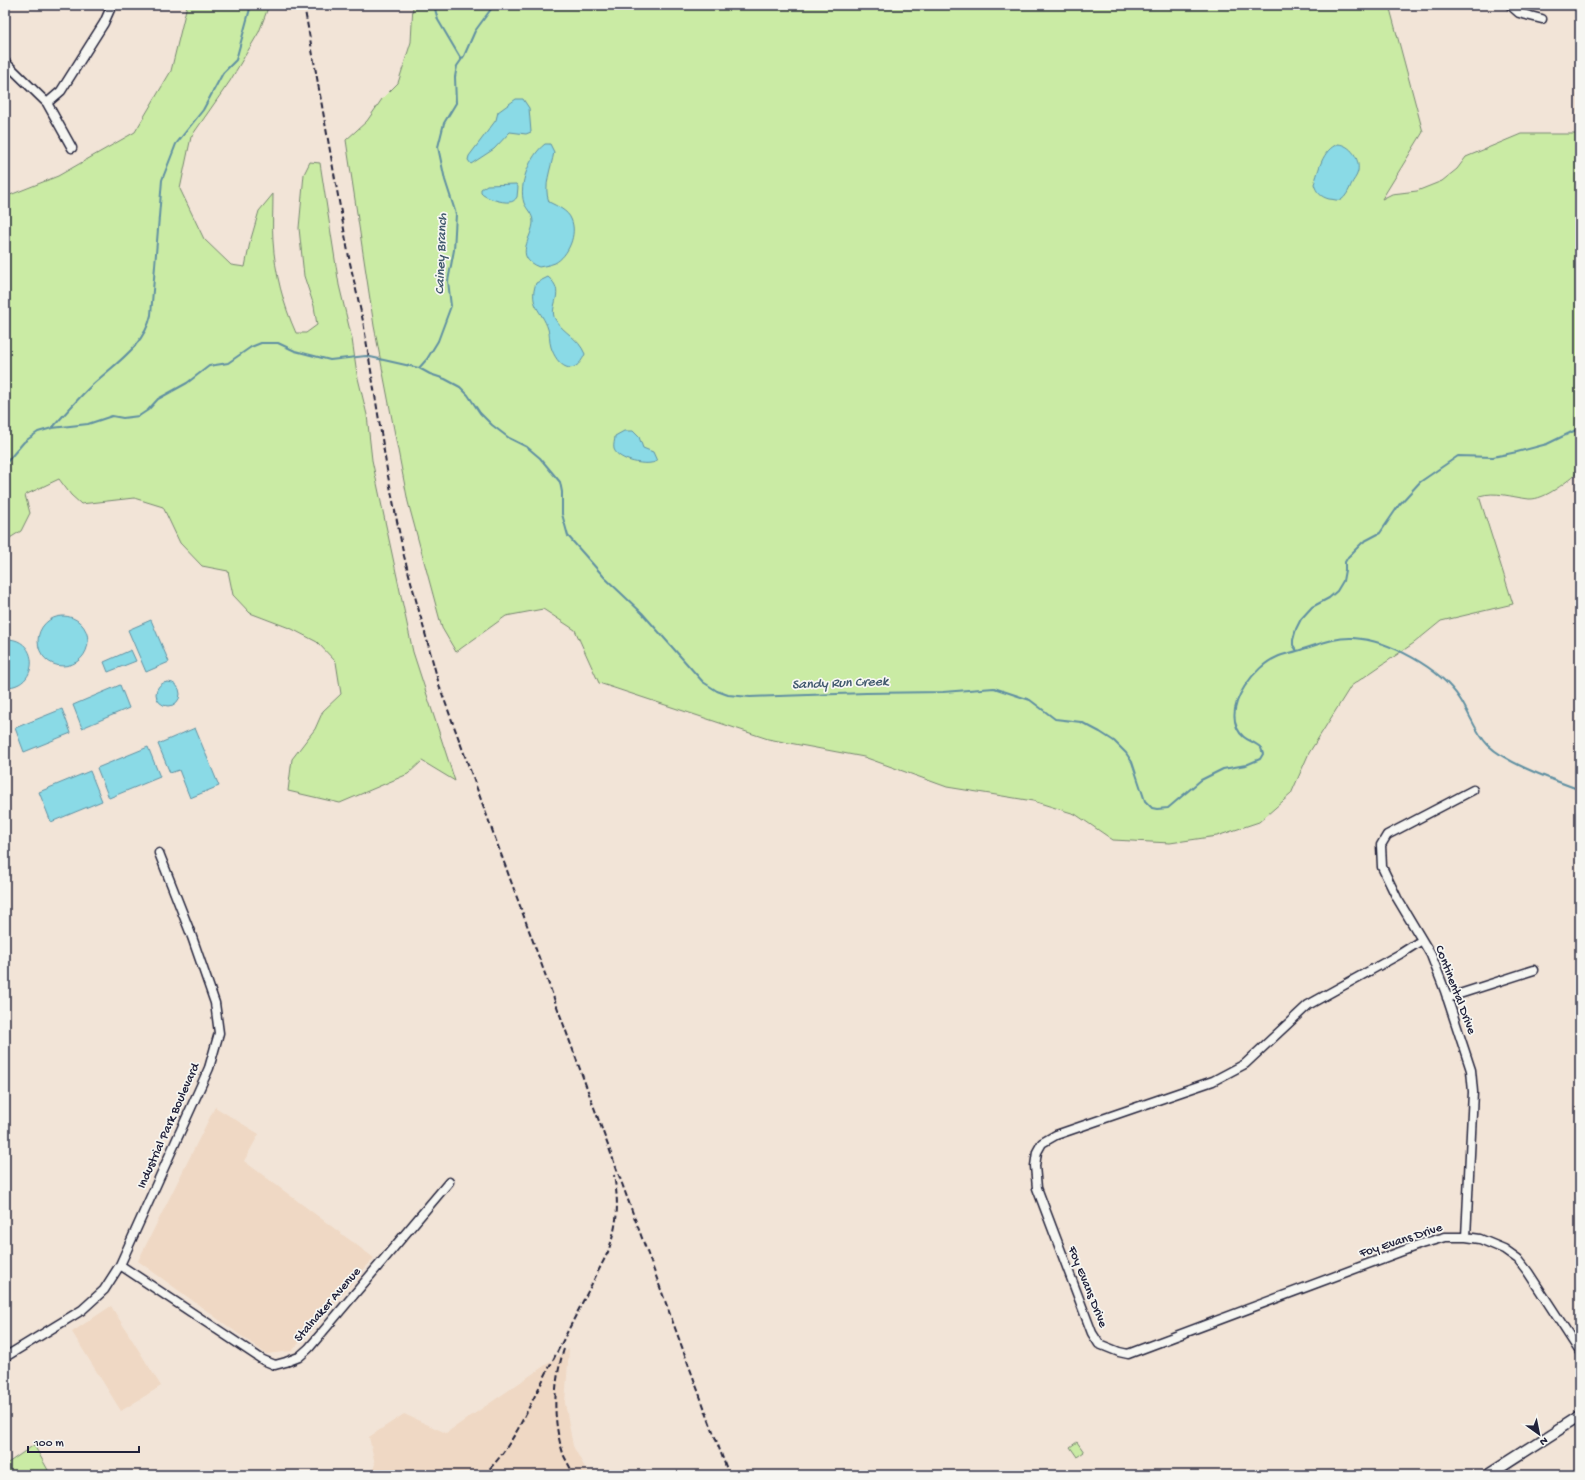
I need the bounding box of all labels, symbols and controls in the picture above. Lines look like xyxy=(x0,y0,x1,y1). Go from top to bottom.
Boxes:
water label: Cainey Branch xyxy=(432,213,452,295)
water label: Sandy Run Creek xyxy=(792,674,890,694)
street label: Continental Drive xyxy=(1431,943,1479,1037)
street label: Industrial Park Boulevard xyxy=(135,1060,204,1191)
street label: Foy Evans Drive xyxy=(1357,1220,1445,1262)
street label: Foy Evans Drive xyxy=(1064,1243,1110,1330)
street label: Stalnaker Avenue xyxy=(291,1264,365,1345)
north arrow xyxy=(1519,1414,1559,1454)
scale bar xyxy=(28,1428,139,1454)
text: N xyxy=(1537,1434,1550,1448)
text: 100 m xyxy=(33,1437,64,1451)

